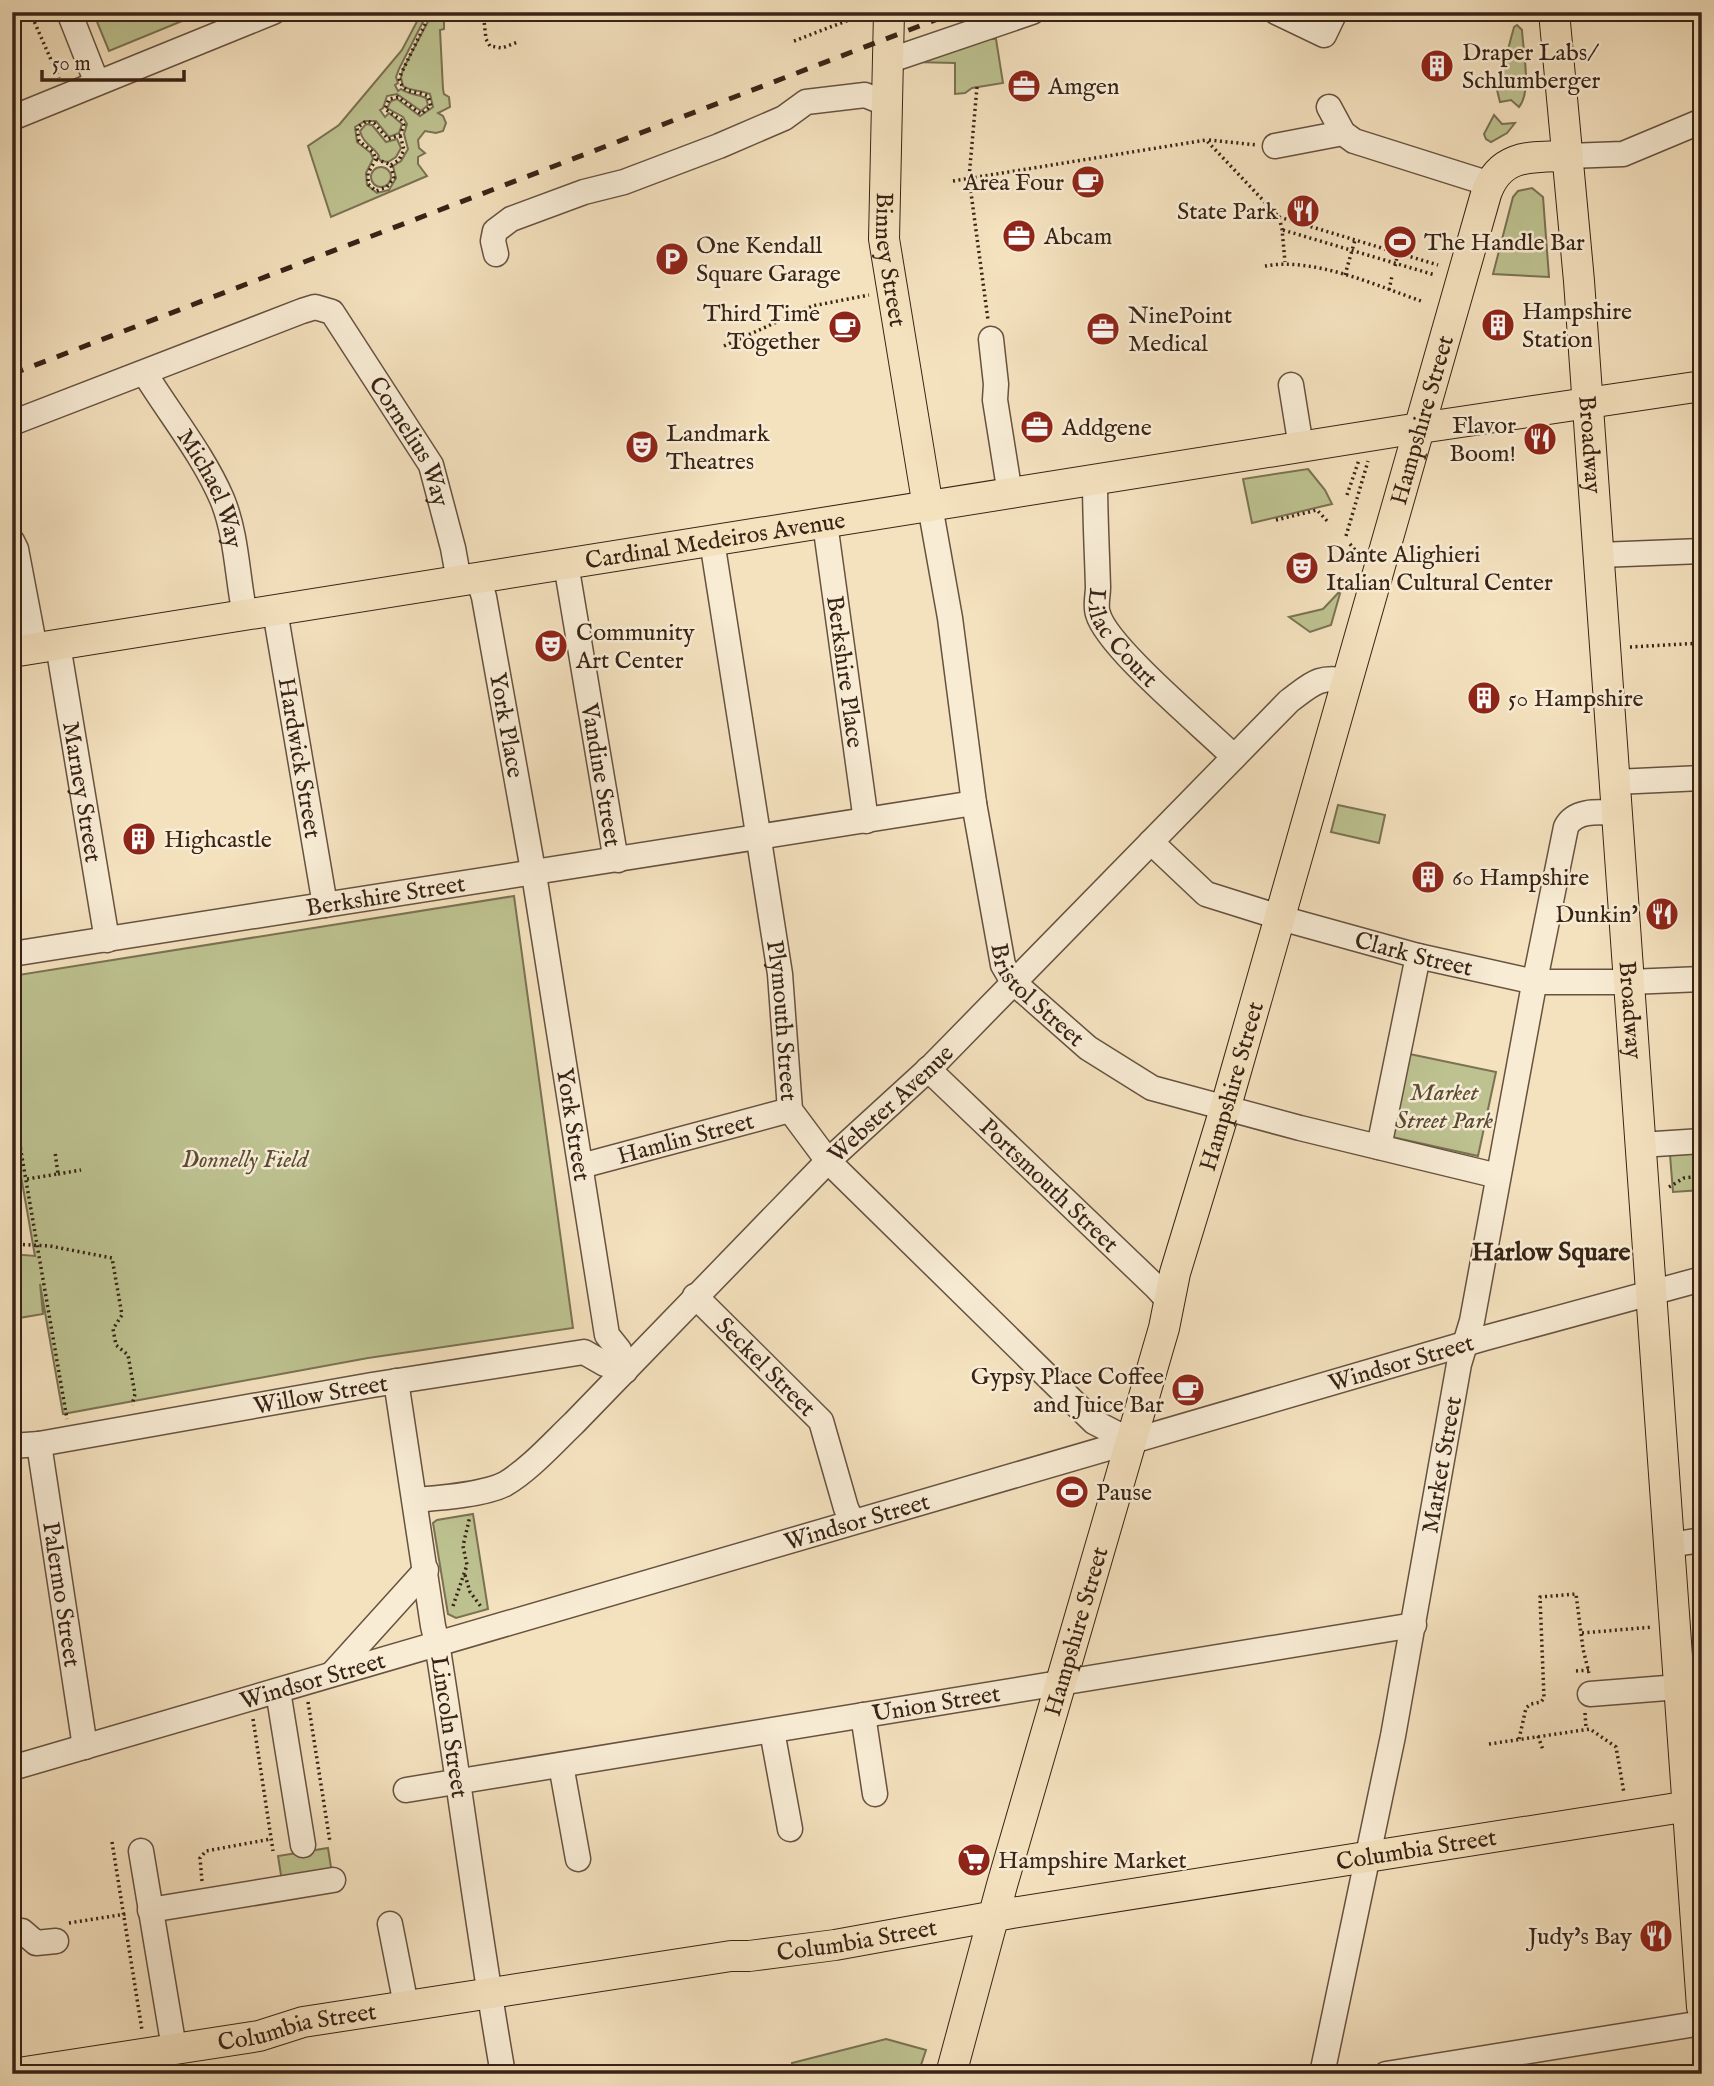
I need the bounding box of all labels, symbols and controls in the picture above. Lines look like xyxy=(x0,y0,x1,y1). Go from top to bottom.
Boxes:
scale bar xyxy=(42,38,184,82)
place label: Draper Labs/ Schlumberger xyxy=(1462,38,1600,97)
building icon: Draper Labs/ Schlumberger xyxy=(1418,47,1456,85)
text: 50 m xyxy=(52,51,91,78)
office icon: Amgen xyxy=(1005,67,1043,105)
place label: Amgen xyxy=(1047,72,1120,103)
cafe icon: Area Four xyxy=(1069,163,1107,201)
place label: Area Four xyxy=(962,168,1064,199)
street label: Binney Street xyxy=(867,192,912,329)
restaurant icon: State Park xyxy=(1284,192,1322,230)
place label: State Park xyxy=(1177,197,1278,228)
office icon: Abcam xyxy=(1000,217,1038,255)
place label: Abcam xyxy=(1043,222,1112,253)
sports icon: The Handle Bar xyxy=(1381,223,1419,261)
place label: The Handle Bar xyxy=(1424,228,1585,259)
place label: One Kendall Square Garage xyxy=(696,231,841,290)
parking icon: One Kendall Square Garage xyxy=(653,240,691,278)
place label: Hampshire Station xyxy=(1522,297,1632,356)
place label: Third Time Together xyxy=(703,299,820,358)
place label: NinePoint Medical xyxy=(1128,301,1232,360)
building icon: Hampshire Station xyxy=(1479,306,1517,344)
cafe icon: Third Time Together xyxy=(826,308,864,346)
office icon: NinePoint Medical xyxy=(1084,310,1122,348)
street label: Hampshire Street xyxy=(1384,332,1462,509)
street label: Cornelius Way xyxy=(361,371,455,510)
street label: Broadway xyxy=(1570,394,1608,495)
office icon: Addgene xyxy=(1018,408,1056,446)
place label: Flavor Boom! xyxy=(1449,411,1516,470)
place label: Addgene xyxy=(1061,413,1152,444)
place label: Landmark Theatres xyxy=(666,419,770,478)
restaurant icon: Flavor Boom! xyxy=(1521,420,1559,458)
street label: Michael Way xyxy=(169,423,249,551)
theatre icon: Landmark Theatres xyxy=(623,428,661,466)
street label: Cardinal Medeiros Avenue xyxy=(583,506,848,578)
place label: Dante Alighieri Italian Cultural Center xyxy=(1326,540,1553,599)
theatre icon: Dante Alighieri Italian Cultural Center xyxy=(1283,549,1321,587)
street label: Lilac Court xyxy=(1079,586,1164,695)
street label: Berkshire Place xyxy=(818,594,870,750)
place label: Community Art Center xyxy=(575,618,695,677)
theatre icon: Community Art Center xyxy=(532,627,570,665)
street label: York Place xyxy=(481,670,530,781)
street label: Hardwick Street xyxy=(270,675,327,841)
building icon: 50 Hampshire xyxy=(1465,679,1503,717)
place label: 50 Hampshire xyxy=(1508,684,1644,715)
street label: Vandine Street xyxy=(573,700,627,849)
street label: Marney Street xyxy=(54,720,108,865)
building icon: Highcastle xyxy=(120,820,158,858)
place label: Highcastle xyxy=(164,825,272,856)
building icon: 60 Hampshire xyxy=(1409,858,1447,896)
place label: 60 Hampshire xyxy=(1452,863,1589,894)
street label: Berkshire Street xyxy=(304,869,468,925)
restaurant icon: Dunkin' xyxy=(1643,895,1681,933)
place label: Dunkin' xyxy=(1555,900,1638,931)
street label: Clark Street xyxy=(1351,925,1475,985)
street label: Plymouth Street xyxy=(758,938,803,1102)
street label: Bristol Street xyxy=(982,941,1090,1054)
street label: Broadway xyxy=(1610,960,1648,1060)
street label: Hampshire Street xyxy=(1193,998,1272,1175)
street label: Webster Avenue xyxy=(822,1039,961,1170)
street label: York Street xyxy=(548,1066,596,1184)
park label: Market Street Park xyxy=(1395,1078,1494,1137)
street label: Hamlin Street xyxy=(614,1106,757,1173)
street label: Portsmouth Street xyxy=(972,1112,1125,1260)
park label: Donnelly Field xyxy=(182,1145,310,1176)
district label: Harlow Square xyxy=(1472,1236,1631,1269)
street label: Seckel Street xyxy=(708,1311,822,1424)
street label: Windsor Street xyxy=(1325,1328,1478,1400)
place label: Gypsy Place Coffee and Juice Bar xyxy=(971,1362,1164,1421)
street label: Willow Street xyxy=(251,1369,390,1423)
cafe icon: Gypsy Place Coffee and Juice Bar xyxy=(1169,1371,1207,1409)
street label: Market Street xyxy=(1415,1394,1470,1536)
sports icon: Pause xyxy=(1053,1473,1091,1511)
place label: Pause xyxy=(1096,1478,1152,1509)
street label: Windsor Street xyxy=(781,1487,933,1559)
street label: Palermo Street xyxy=(34,1520,87,1669)
street label: Hampshire Street xyxy=(1038,1543,1117,1720)
street label: Windsor Street xyxy=(237,1646,389,1718)
street label: Lincoln Street xyxy=(422,1654,474,1800)
street label: Union Street xyxy=(870,1679,1003,1730)
street label: Columbia Street xyxy=(1334,1823,1499,1879)
supermarket icon: Hampshire Market xyxy=(955,1841,993,1879)
place label: Hampshire Market xyxy=(998,1846,1187,1877)
street label: Columbia Street xyxy=(775,1913,939,1969)
restaurant icon: Judy's Bay xyxy=(1637,1917,1675,1955)
place label: Judy's Bay xyxy=(1525,1922,1632,1953)
street label: Columbia Street xyxy=(216,1997,379,2059)

